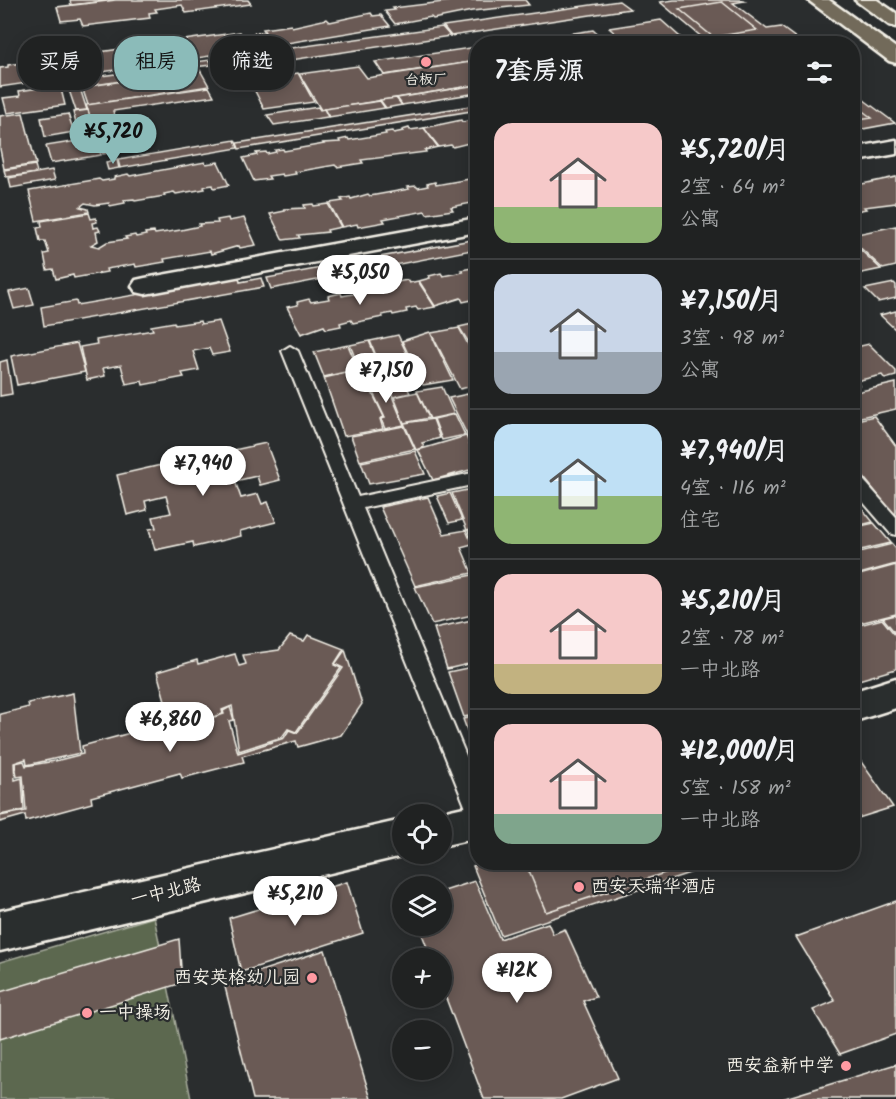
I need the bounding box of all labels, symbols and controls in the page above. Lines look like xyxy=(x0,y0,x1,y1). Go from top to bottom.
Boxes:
chip: 买房 xyxy=(18,36,102,90)
chip: 租房 xyxy=(114,36,198,90)
chip: 筛选 xyxy=(210,36,294,90)
text: 7套房源 xyxy=(494,51,584,93)
marker: 台板厂 xyxy=(419,55,433,69)
icon: filters xyxy=(803,56,836,89)
place label: 台板厂 xyxy=(405,69,447,91)
pin: ¥5,720 xyxy=(64,114,162,165)
text: ¥5,720 xyxy=(83,117,143,149)
text: ¥5,720/月 xyxy=(680,130,790,172)
icon: home xyxy=(542,147,614,219)
text: 2室 · 64 m² xyxy=(680,172,785,204)
text: 公寓 xyxy=(680,204,720,236)
pin: ¥5,050 xyxy=(311,255,409,306)
text: ¥5,050 xyxy=(331,258,389,290)
text: ¥7,150/月 xyxy=(680,281,783,323)
icon: home xyxy=(542,298,614,370)
text: 3室 · 98 m² xyxy=(680,323,784,355)
pin: ¥7,150 xyxy=(337,353,435,404)
text: 公寓 xyxy=(680,355,720,387)
text: ¥7,150 xyxy=(359,356,413,388)
text: ¥7,940/月 xyxy=(680,431,789,473)
pin: ¥7,940 xyxy=(154,446,252,497)
icon: home xyxy=(542,448,614,520)
text: ¥7,940 xyxy=(174,449,232,481)
text: 4室 · 116 m² xyxy=(680,473,786,505)
text: 住宅 xyxy=(680,505,720,537)
text: ¥5,210/月 xyxy=(680,581,786,623)
icon: home xyxy=(542,598,614,670)
text: 2室 · 78 m² xyxy=(680,623,784,655)
text: 一中北路 xyxy=(680,655,760,687)
pin: ¥6,860 xyxy=(121,702,219,753)
text: ¥6,860 xyxy=(139,705,201,737)
text: ¥12,000/月 xyxy=(680,731,799,773)
icon: home xyxy=(542,748,614,820)
text: 5室 · 158 m² xyxy=(680,773,791,805)
map controls xyxy=(392,804,452,1080)
button: locate xyxy=(392,804,452,864)
text: 一中北路 xyxy=(680,805,760,837)
street label: 一中北路 xyxy=(128,871,204,915)
place label: 西安天瑞华酒店 xyxy=(591,873,717,902)
pin: ¥5,210 xyxy=(246,876,344,927)
button: layers xyxy=(392,876,452,936)
text: ¥5,210 xyxy=(267,879,323,911)
marker: 西安天瑞华酒店 xyxy=(572,880,586,894)
button: + xyxy=(392,948,452,1008)
pin: ¥12K xyxy=(481,953,553,1004)
text: ¥12K xyxy=(496,956,538,988)
place label: 西安英格幼儿园 xyxy=(174,964,300,993)
marker: 西安英格幼儿园 xyxy=(305,971,319,985)
place label: 一中操场 xyxy=(99,999,171,1028)
marker: 一中操场 xyxy=(80,1006,94,1020)
button: − xyxy=(392,1020,452,1080)
place label: 西安益新中学 xyxy=(726,1052,834,1081)
marker: 西安益新中学 xyxy=(839,1059,853,1073)

